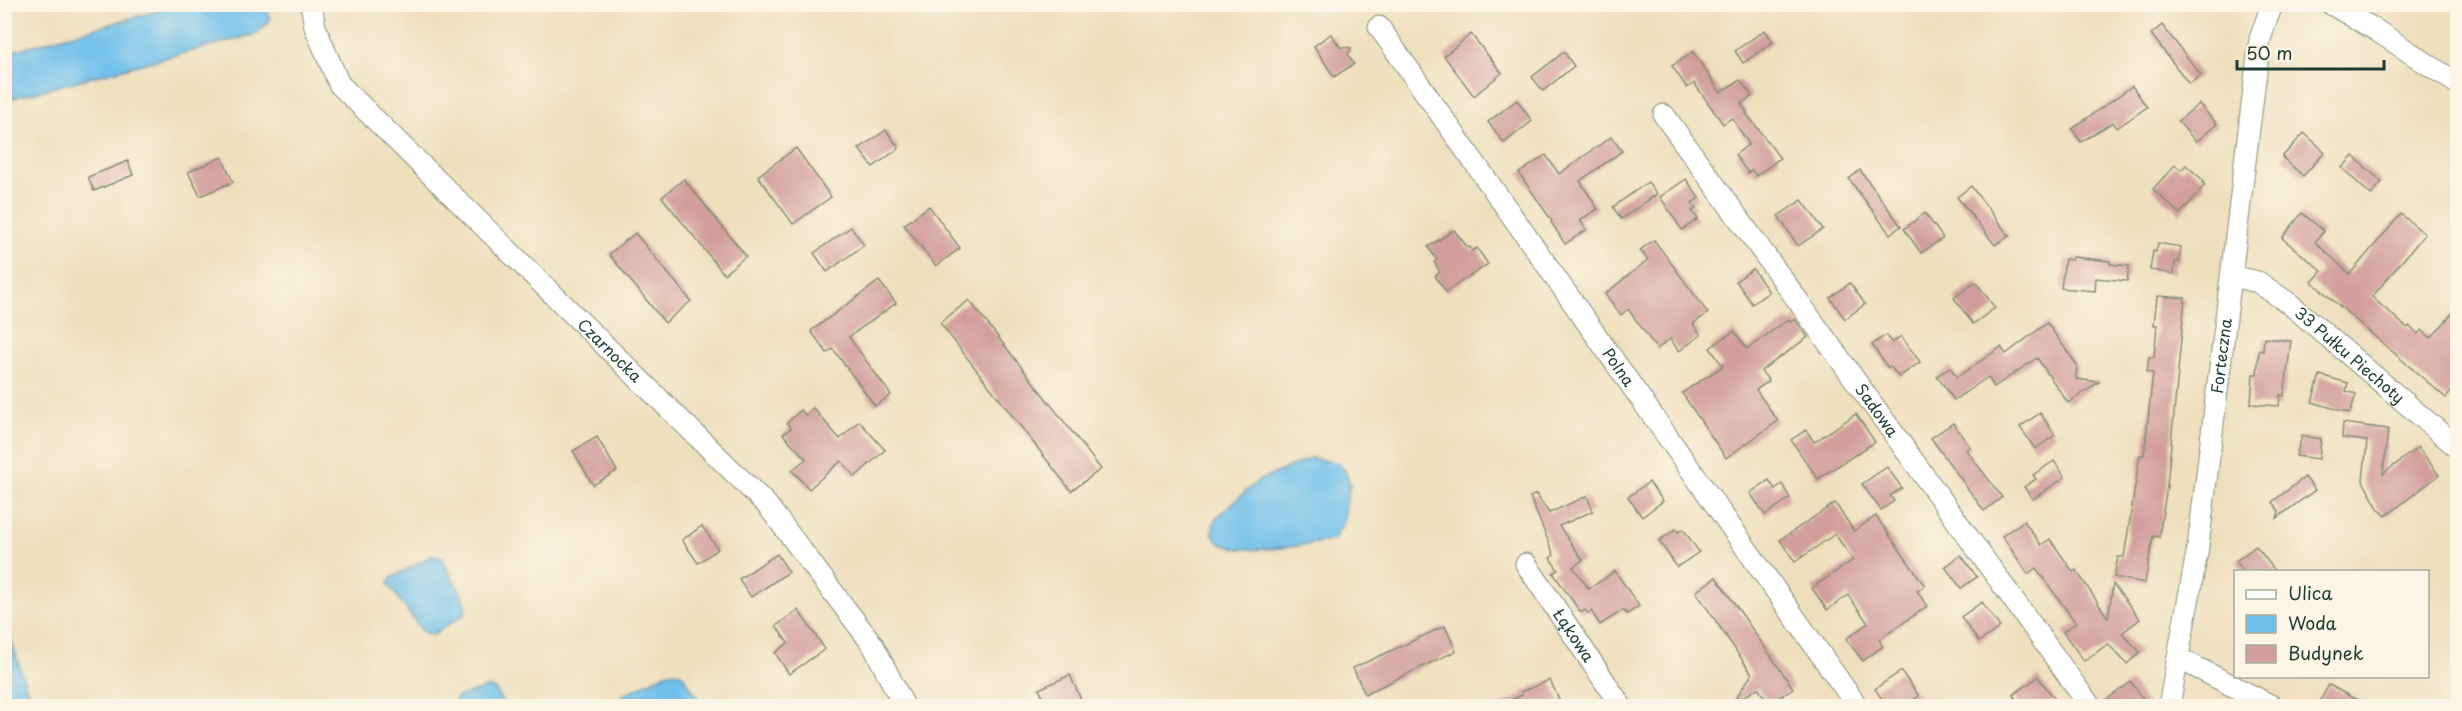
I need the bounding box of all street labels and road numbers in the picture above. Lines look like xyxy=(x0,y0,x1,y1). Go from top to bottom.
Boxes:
street label: 33 Pułku Piechoty xyxy=(2290,300,2411,408)
street label: Czarnocka xyxy=(573,312,648,387)
street label: Forteczna xyxy=(2204,317,2237,395)
street label: Polna xyxy=(1597,342,1641,391)
street label: Sadowa xyxy=(1850,378,1905,441)
street label: Łąkowa xyxy=(1547,603,1601,666)

